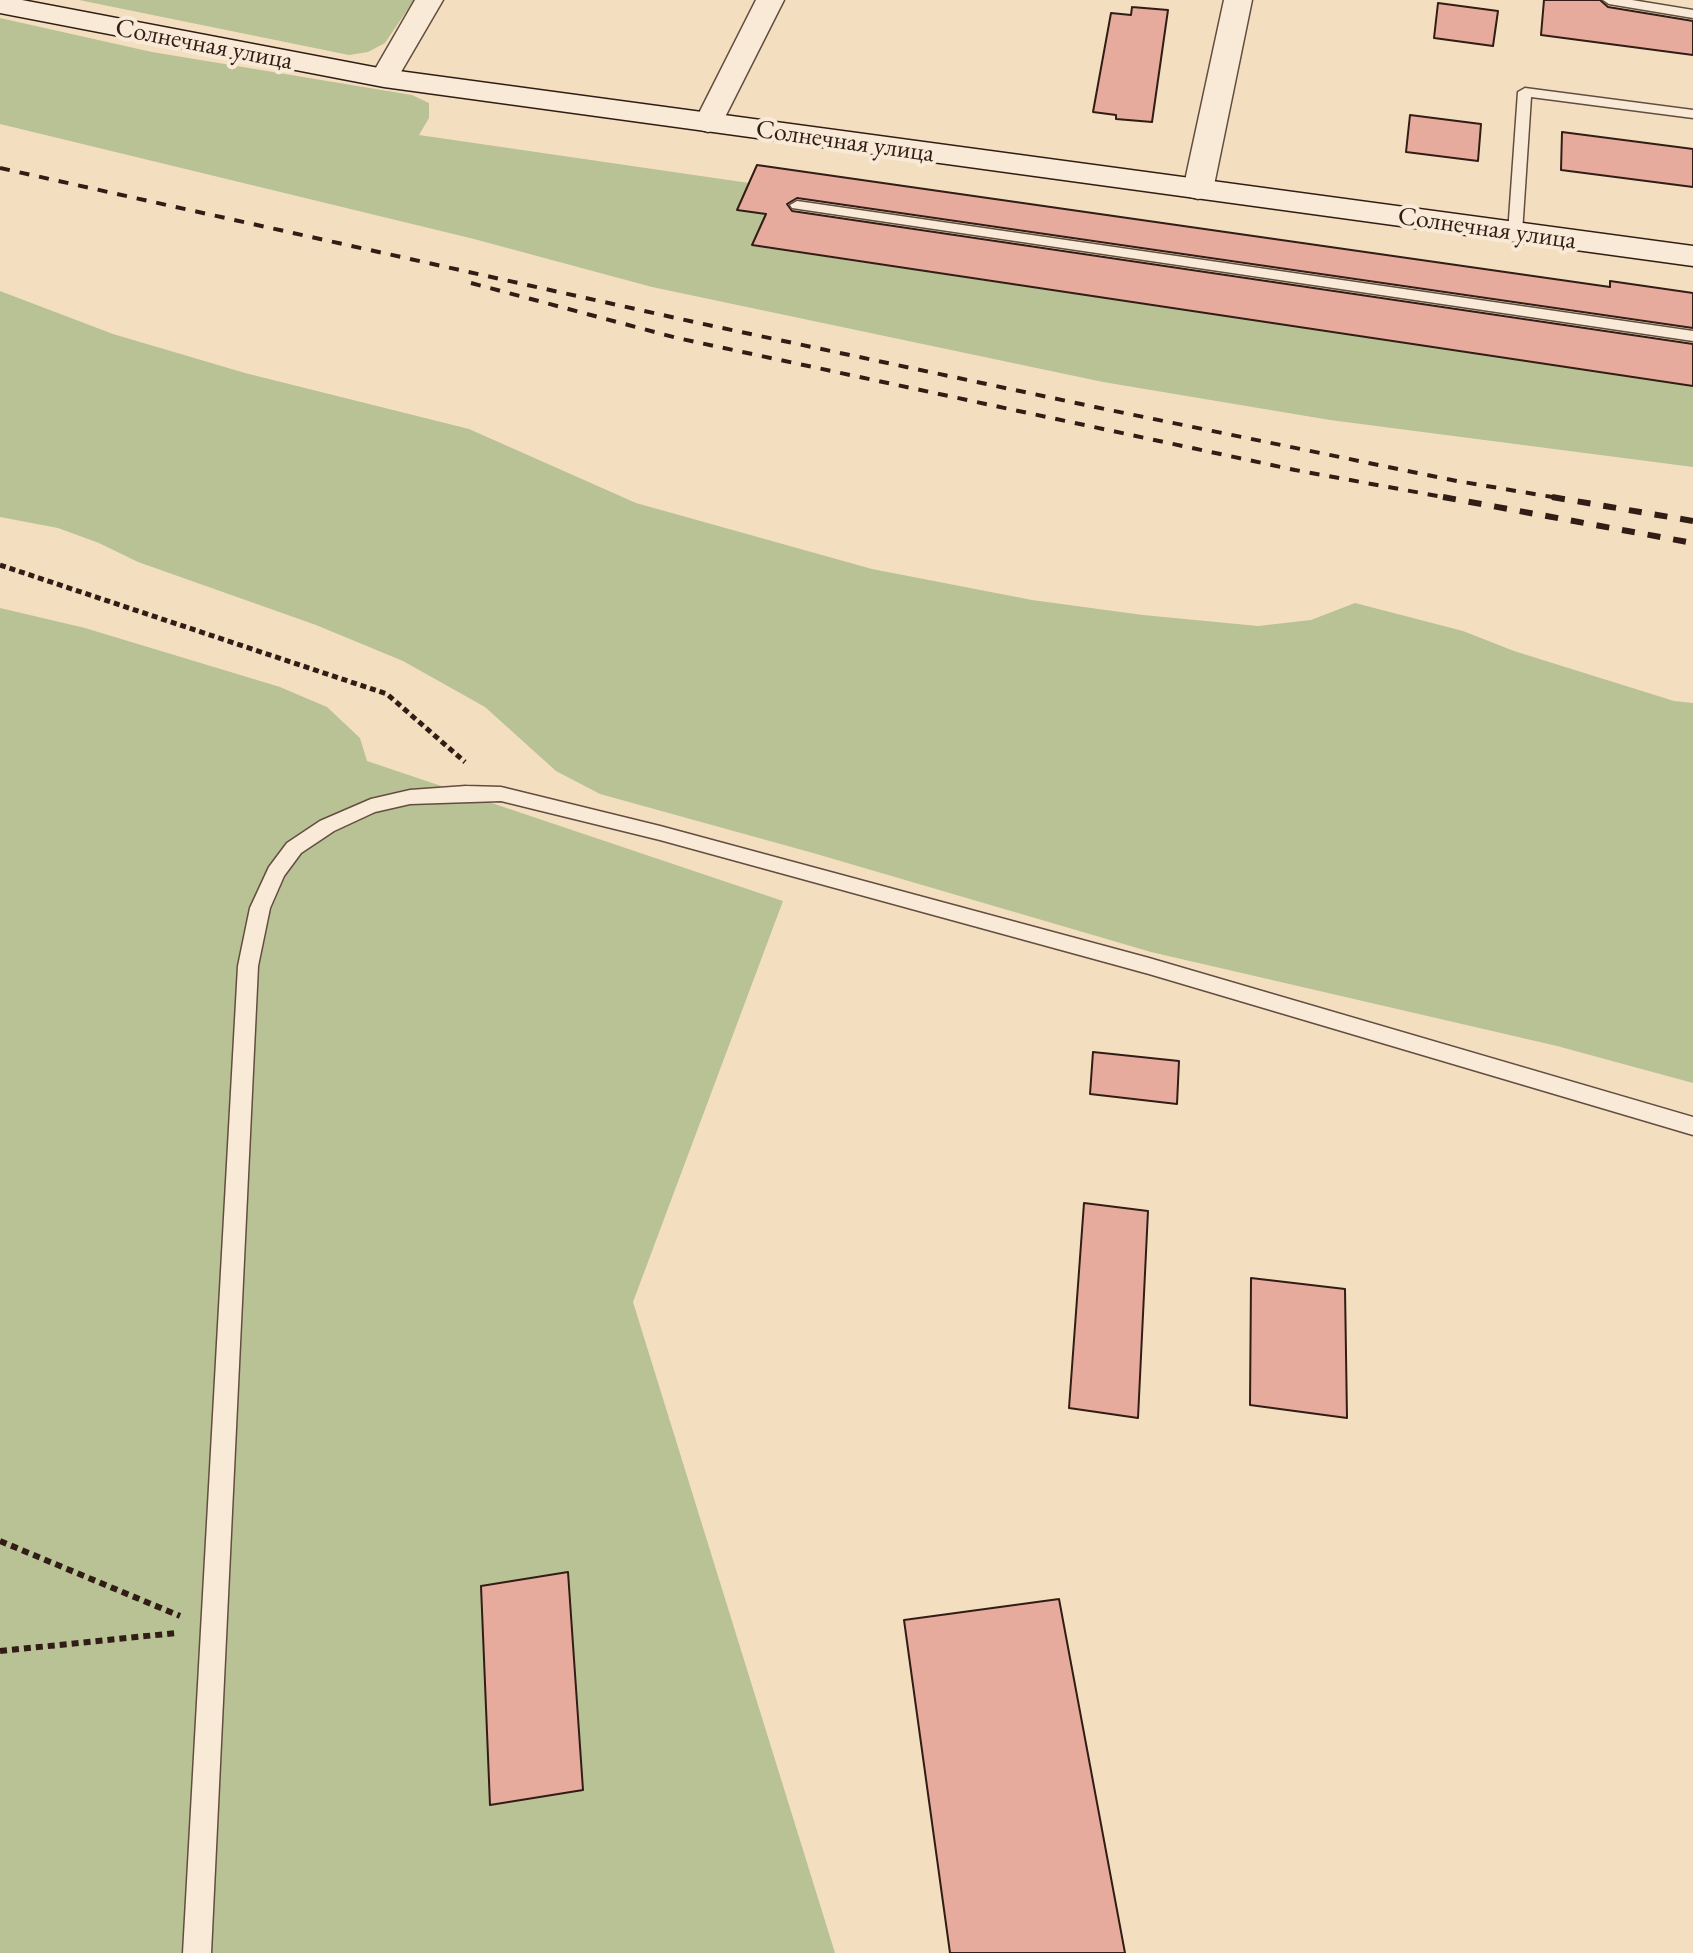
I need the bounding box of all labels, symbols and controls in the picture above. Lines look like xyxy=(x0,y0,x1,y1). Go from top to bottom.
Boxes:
street label: Солнечная улица xyxy=(113,13,295,77)
street label: Солнечная улица xyxy=(754,114,936,170)
street label: Солнечная улица xyxy=(1396,201,1578,257)

